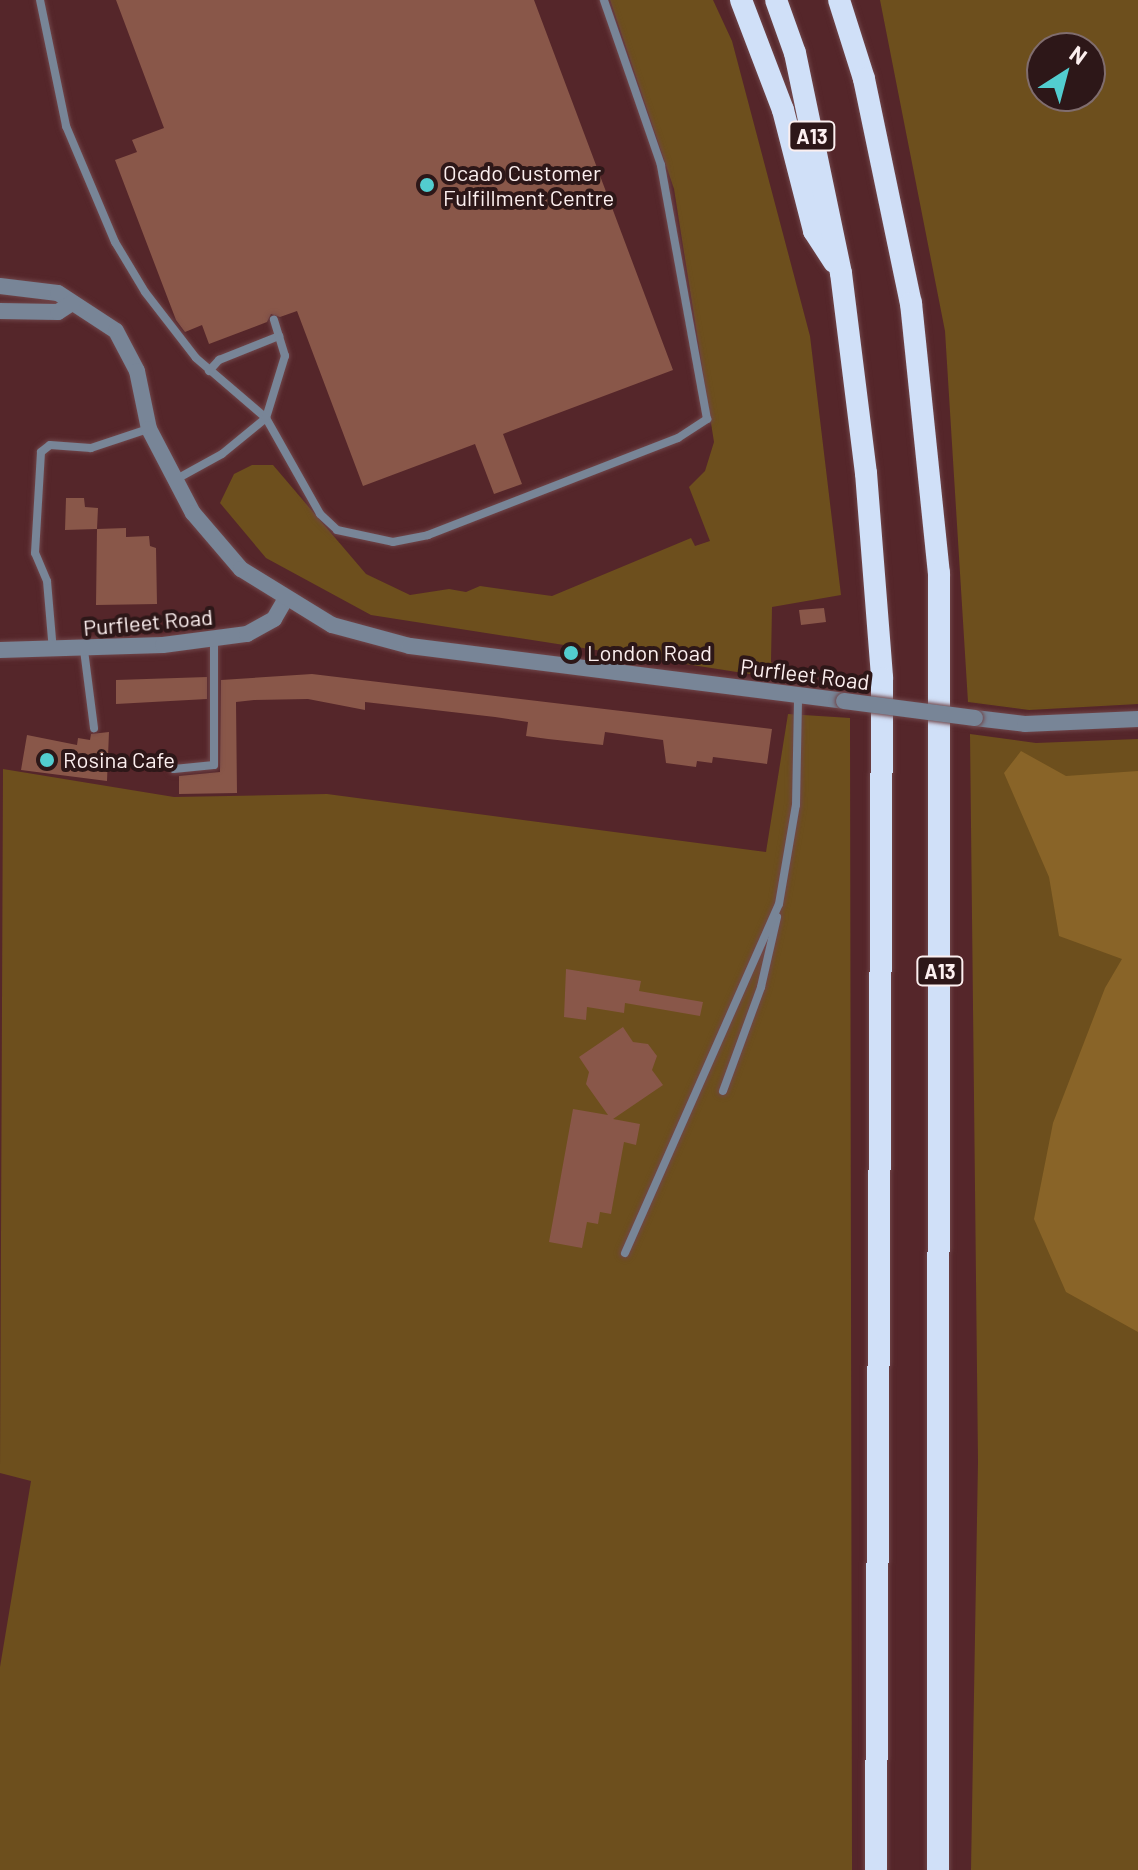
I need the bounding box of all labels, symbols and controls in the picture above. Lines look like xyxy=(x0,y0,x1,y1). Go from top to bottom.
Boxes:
north arrow xyxy=(1026,32,1106,112)
text: N xyxy=(1065,39,1092,69)
road number: A13 xyxy=(788,120,836,152)
place label: Ocado Customer Fulfillment Centre xyxy=(443,159,614,210)
marker: Ocado Customer Fulfillment Centre xyxy=(418,176,436,194)
street label: Purfleet Road xyxy=(82,603,214,641)
place label: London Road xyxy=(587,640,712,666)
marker: London Road xyxy=(562,644,580,662)
street label: Purfleet Road xyxy=(739,653,871,695)
place label: Rosina Cafe xyxy=(63,747,175,773)
marker: Rosina Cafe xyxy=(38,751,56,769)
road number: A13 xyxy=(916,955,964,987)

